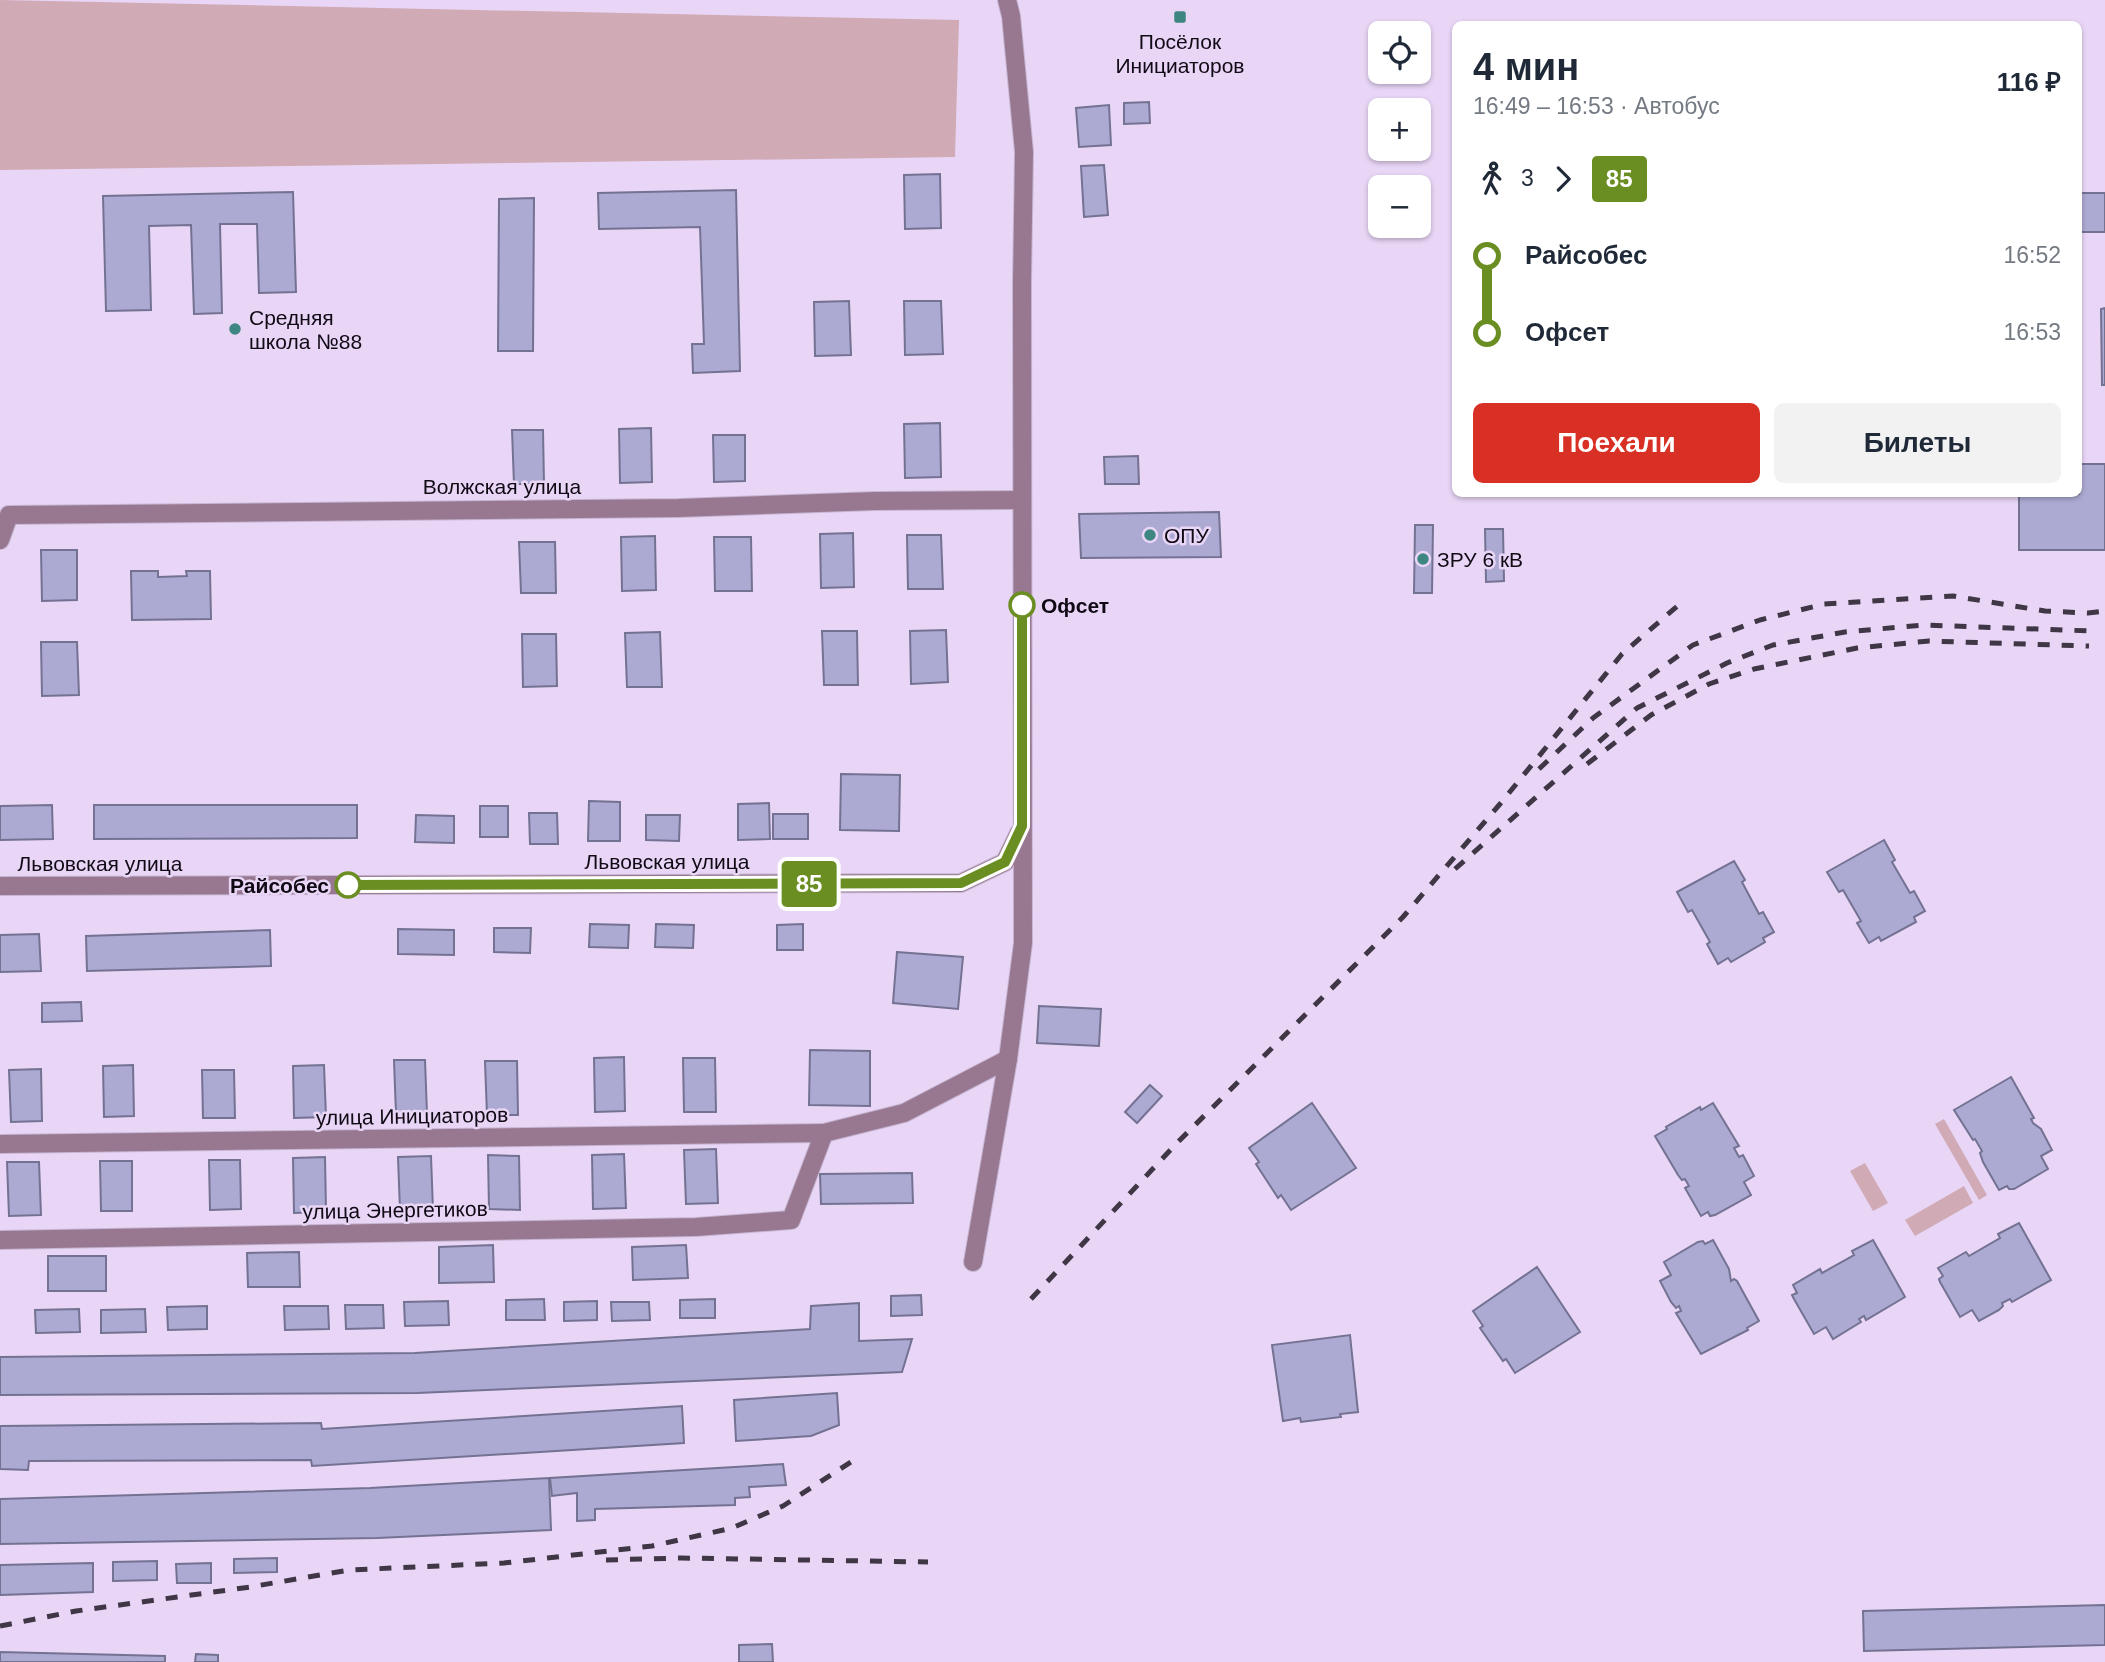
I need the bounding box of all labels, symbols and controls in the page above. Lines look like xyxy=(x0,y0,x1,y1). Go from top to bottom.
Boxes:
marker: Посёлок Инициаторов xyxy=(1172,9,1188,25)
map controls xyxy=(1368,21,1431,238)
button: locate xyxy=(1368,21,1431,84)
place label: Посёлок Инициаторов xyxy=(1116,30,1244,77)
text: 4 мин xyxy=(1473,46,1579,88)
text: 116 ₽ xyxy=(1997,67,2061,97)
text: 16:49 – 16:53 · Автобус xyxy=(1473,93,1720,119)
button: + xyxy=(1368,98,1431,161)
icon: walk xyxy=(1473,160,1511,198)
icon: forward xyxy=(1544,160,1582,198)
text: 3 xyxy=(1521,165,1534,191)
text: 85 xyxy=(1606,165,1633,192)
button: − xyxy=(1368,175,1431,238)
text: Райсобес xyxy=(1525,240,1647,270)
text: 16:52 xyxy=(2003,242,2061,268)
place label: Средняя школа №88 xyxy=(249,306,362,353)
text: Офсет xyxy=(1525,317,1609,347)
text: 16:53 xyxy=(2003,319,2061,345)
marker: Средняя школа №88 xyxy=(227,321,243,337)
button: Поехали xyxy=(1473,403,1760,483)
button: Билеты xyxy=(1774,403,2061,483)
street label: Волжская улица xyxy=(423,475,581,498)
place label: ОПУ xyxy=(1164,524,1209,547)
marker: ОПУ xyxy=(1142,527,1158,543)
place label: ЗРУ 6 кВ xyxy=(1437,548,1523,571)
marker: ЗРУ 6 кВ xyxy=(1415,551,1431,567)
marker: Офсет xyxy=(1009,592,1035,618)
place label: Офсет xyxy=(1041,594,1109,617)
street label: Львовская улица xyxy=(584,850,750,873)
street label: Львовская улица xyxy=(17,852,183,875)
line badge: 85 xyxy=(778,861,840,907)
text: 85 xyxy=(796,870,822,897)
marker: Райсобес xyxy=(335,872,361,898)
place label: Райсобес xyxy=(230,874,329,897)
street label: улица Инициаторов xyxy=(316,1103,508,1129)
street label: улица Энергетиков xyxy=(302,1197,488,1223)

